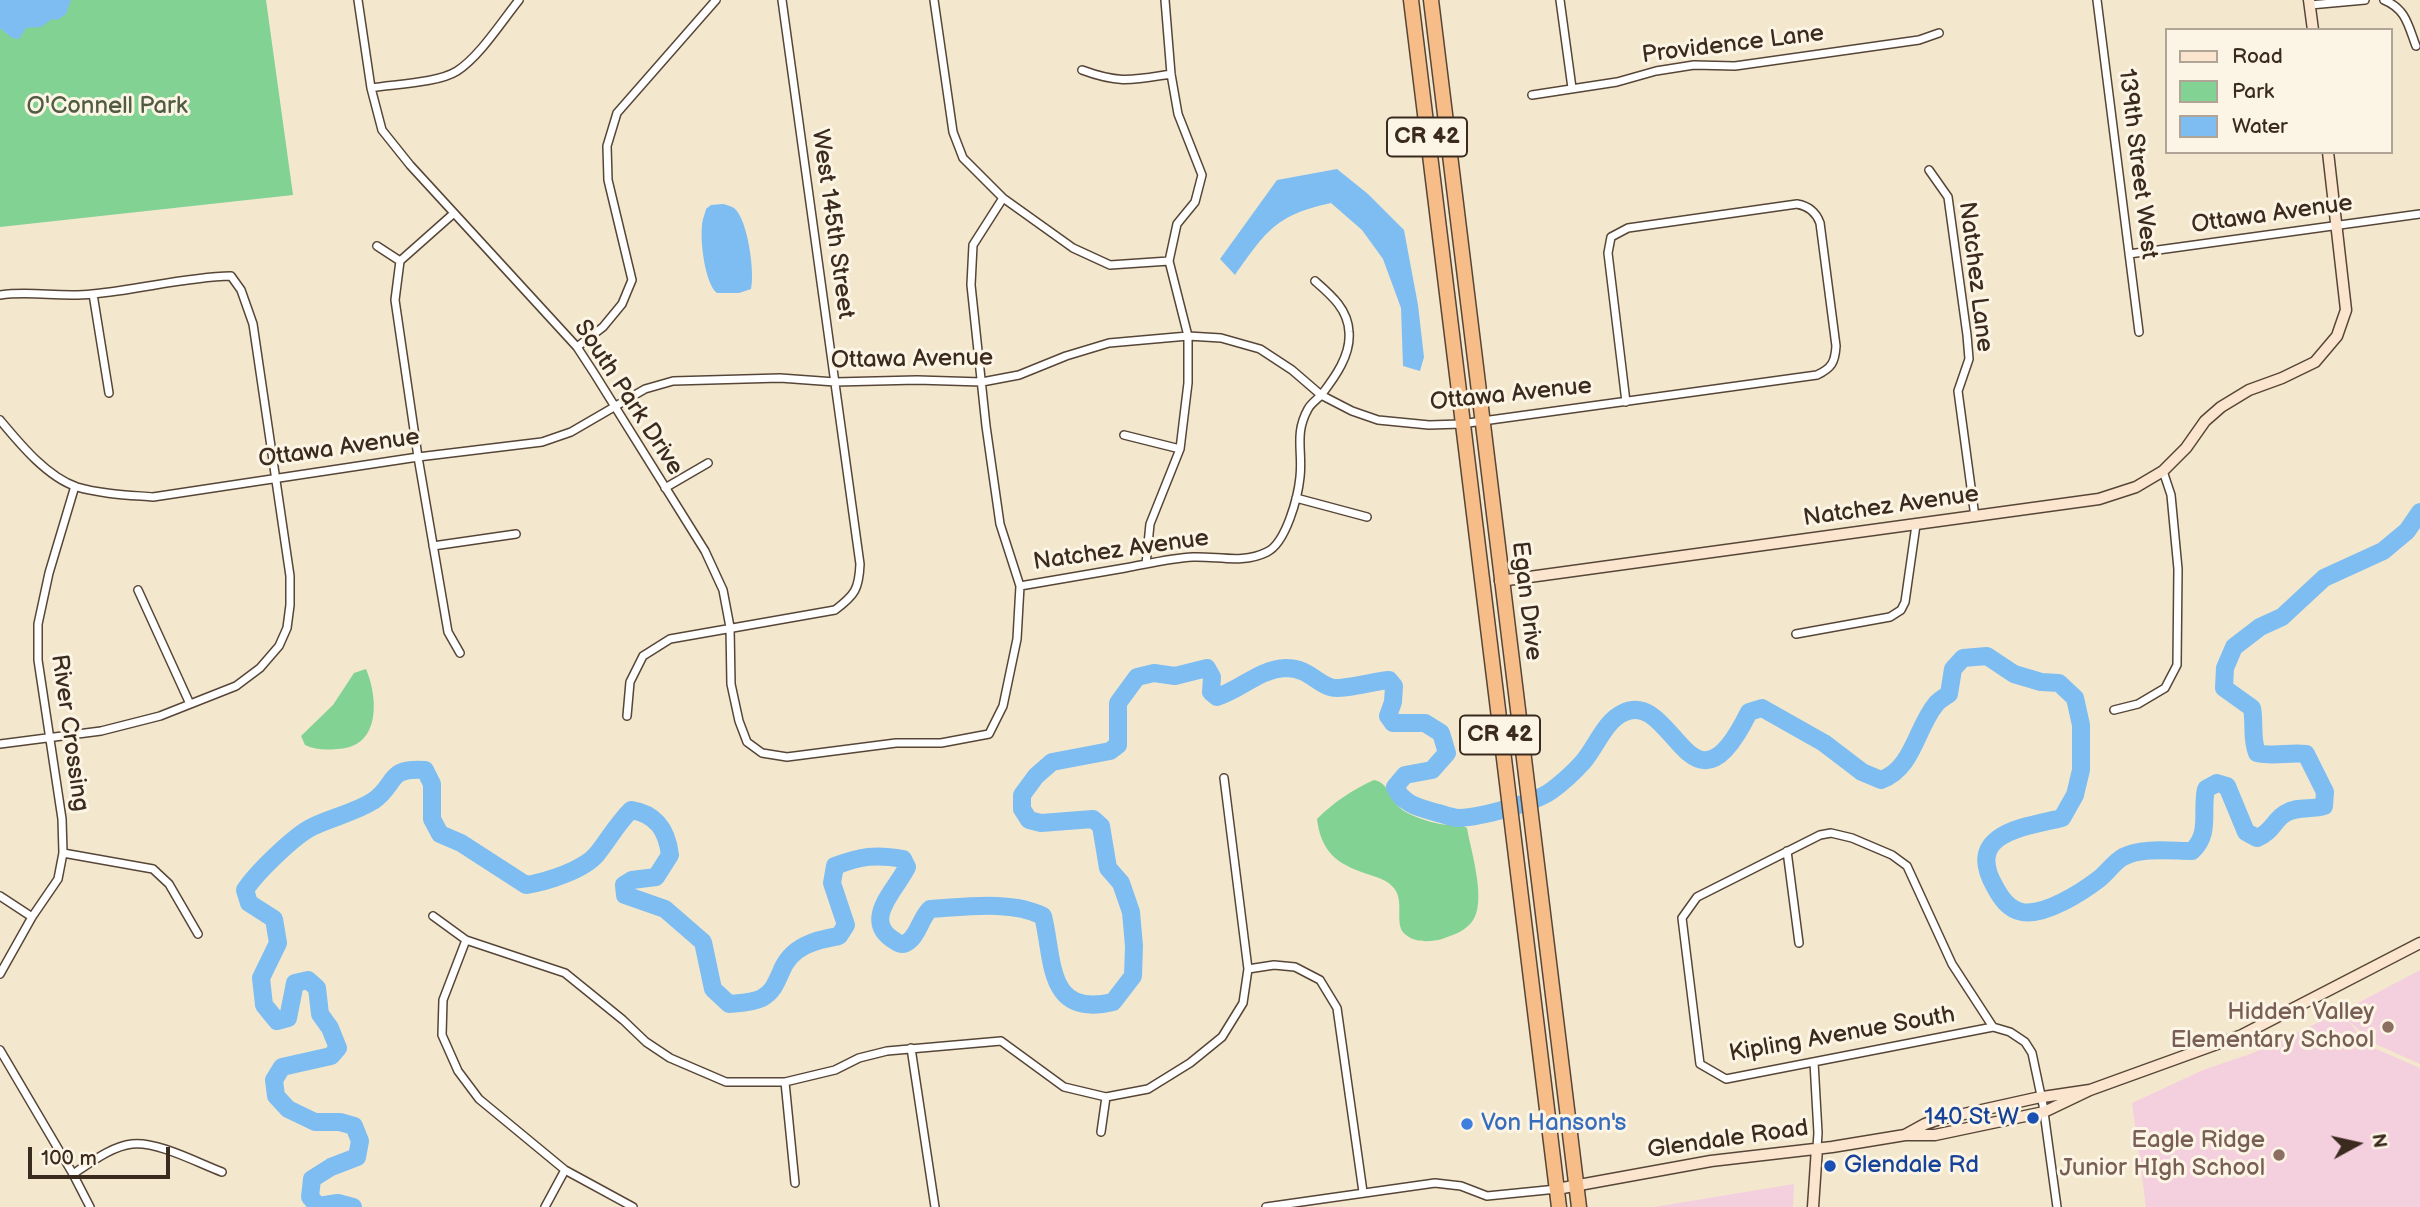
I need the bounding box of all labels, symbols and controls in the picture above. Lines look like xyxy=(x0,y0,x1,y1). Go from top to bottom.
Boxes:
street label: Providence Lane xyxy=(1640,20,1826,70)
legend xyxy=(2164,28,2392,154)
text: Road xyxy=(2232,44,2283,69)
street label: 139th Street West xyxy=(2111,67,2163,261)
text: Park xyxy=(2232,79,2274,104)
park label: O'Connell Park xyxy=(27,93,187,121)
text: Water xyxy=(2232,114,2288,139)
road number: CR 42 xyxy=(1387,118,1467,156)
street label: West 145th Street xyxy=(804,127,860,321)
street label: Ottawa Avenue xyxy=(2190,189,2354,241)
street label: Natchez Lane xyxy=(1952,200,1998,354)
street label: South Park Drive xyxy=(567,315,689,481)
street label: Ottawa Avenue xyxy=(831,344,993,376)
street label: Ottawa Avenue xyxy=(1429,372,1593,418)
street label: Ottawa Avenue xyxy=(257,423,421,475)
street label: Natchez Avenue xyxy=(1801,480,1981,534)
street label: Natchez Avenue xyxy=(1031,524,1211,578)
street label: Egan Drive xyxy=(1504,540,1548,662)
street label: River Crossing xyxy=(44,653,94,813)
road number: CR 42 xyxy=(1460,716,1540,754)
place label: Hidden Valley Elementary School xyxy=(2171,999,2374,1055)
street label: Kipling Avenue South xyxy=(1727,1001,1957,1069)
marker: Hidden Valley Elementary School xyxy=(2380,1019,2396,1035)
place label: 140 St W xyxy=(1924,1104,2019,1132)
north arrow xyxy=(2322,1109,2392,1179)
place label: Von Hanson's xyxy=(1481,1110,1626,1138)
marker: 140 St W xyxy=(2025,1110,2041,1126)
street label: Glendale Road xyxy=(1646,1114,1810,1166)
marker: Von Hanson's xyxy=(1459,1116,1475,1132)
place label: Eagle Ridge Junior HIgh School xyxy=(2059,1127,2265,1183)
text: N xyxy=(2366,1132,2391,1150)
scale bar xyxy=(32,1134,173,1178)
text: 100 m xyxy=(41,1146,97,1171)
marker: Eagle Ridge Junior HIgh School xyxy=(2271,1147,2287,1163)
place label: Glendale Rd xyxy=(1844,1152,1979,1180)
marker: Glendale Rd xyxy=(1822,1158,1838,1174)

